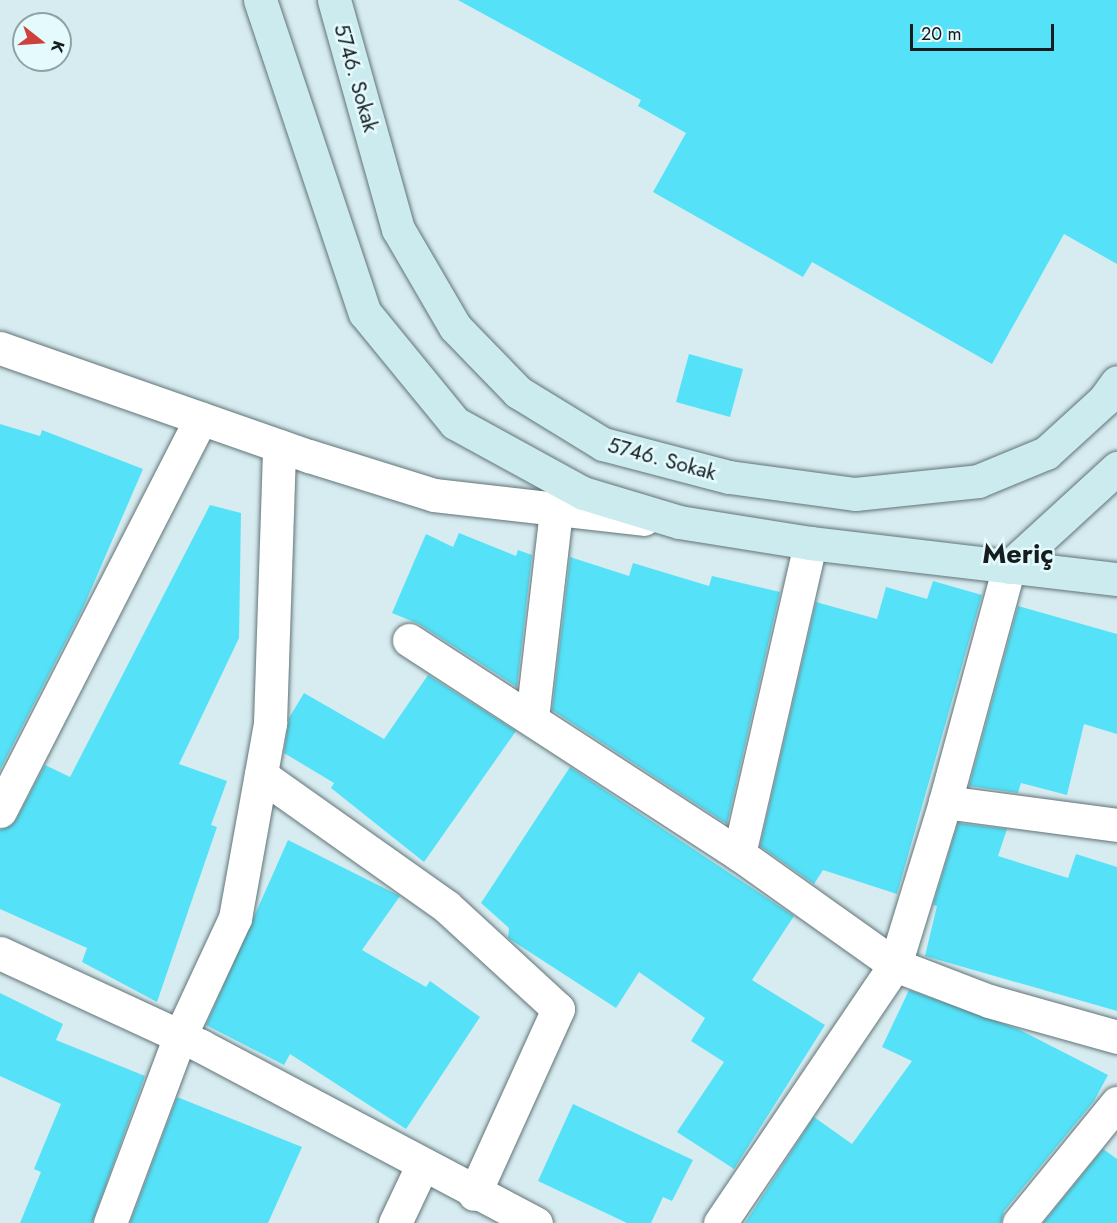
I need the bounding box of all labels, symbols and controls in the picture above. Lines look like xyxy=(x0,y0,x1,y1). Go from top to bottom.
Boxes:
north arrow xyxy=(12,12,72,72)
scale bar xyxy=(913,12,1057,50)
street label: 5746. Sokak xyxy=(329,21,383,135)
text: 20 m xyxy=(921,21,961,47)
text: K xyxy=(45,38,70,56)
street label: 5746. Sokak xyxy=(605,432,719,486)
district label: Meriç xyxy=(982,538,1054,570)

